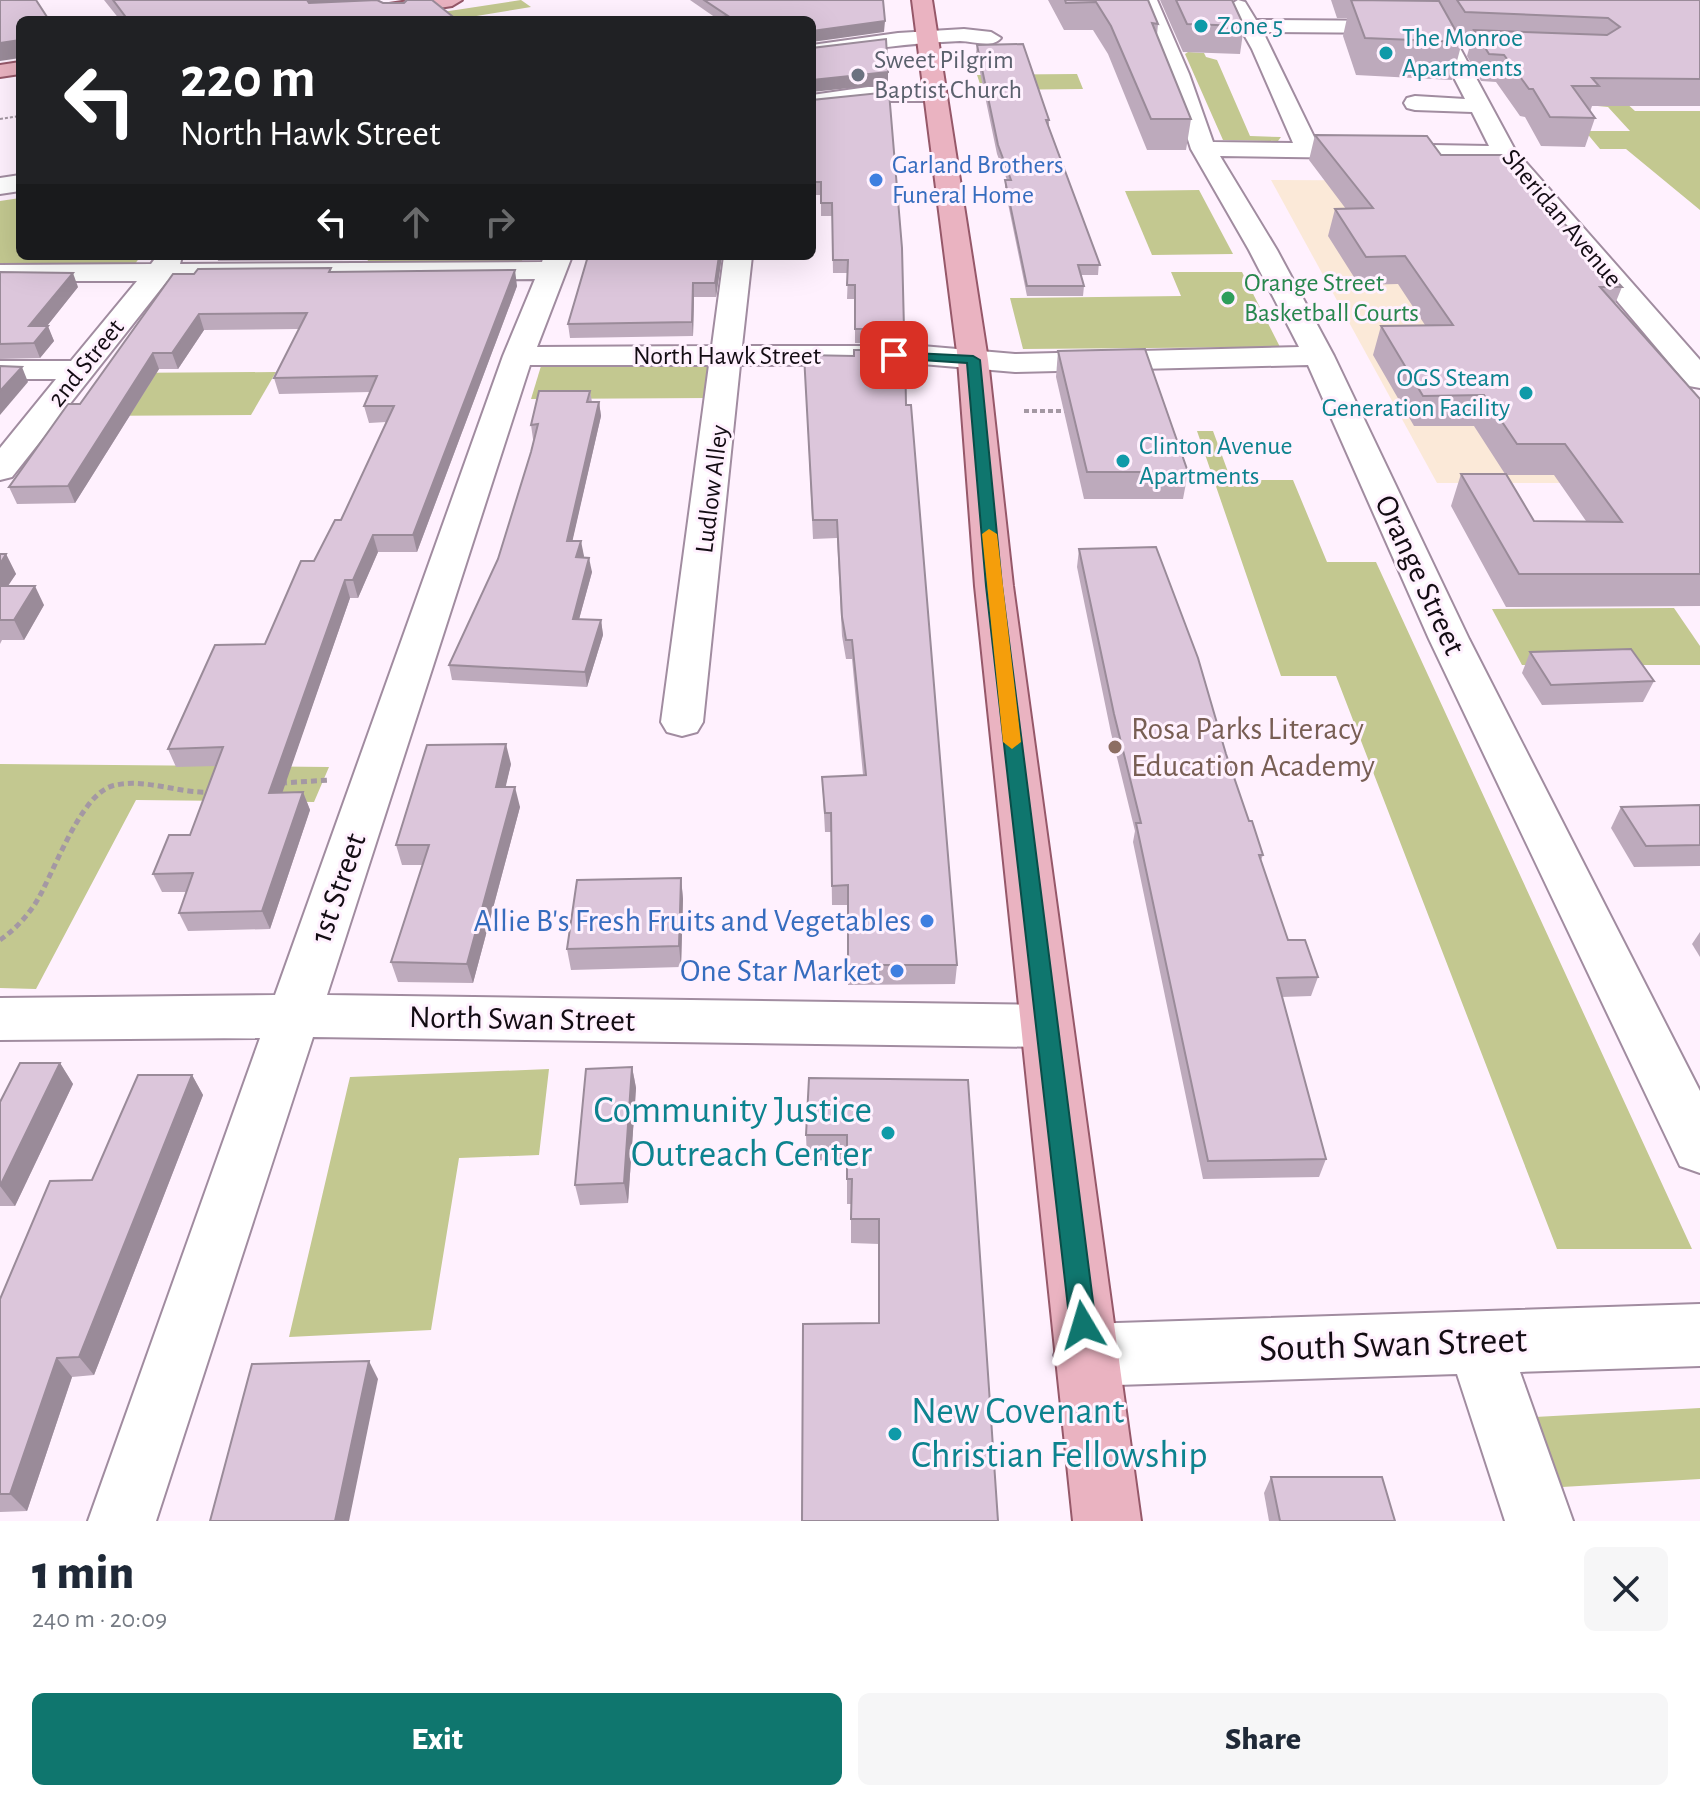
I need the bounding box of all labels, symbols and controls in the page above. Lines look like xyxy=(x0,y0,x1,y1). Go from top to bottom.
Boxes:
place label: Zone 5 xyxy=(1217,13,1283,39)
marker: Zone 5 xyxy=(1192,17,1210,35)
place label: The Monroe Apartments xyxy=(1402,25,1523,81)
marker: The Monroe Apartments xyxy=(1377,44,1395,62)
place label: Sweet Pilgrim Baptist Church xyxy=(874,47,1022,103)
icon: left xyxy=(48,48,152,152)
text: 220 m xyxy=(180,51,316,107)
marker: Sweet Pilgrim Baptist Church xyxy=(849,66,867,84)
text: North Hawk Street xyxy=(180,116,440,152)
street label: Sheridan Avenue xyxy=(1497,144,1627,292)
place label: Garland Brothers Funeral Home xyxy=(892,152,1064,208)
marker: Garland Brothers Funeral Home xyxy=(867,171,885,189)
icon: left xyxy=(310,200,354,244)
icon: ahead xyxy=(394,200,438,244)
icon: right xyxy=(478,200,522,244)
place label: Orange Street Basketball Courts xyxy=(1244,270,1419,326)
marker: Orange Street Basketball Courts xyxy=(1219,289,1237,307)
street label: 2nd Street xyxy=(43,314,129,412)
pin xyxy=(860,321,928,389)
icon: arrive xyxy=(872,333,916,377)
street label: North Hawk Street xyxy=(633,343,821,369)
place label: OGS Steam Generation Facility xyxy=(1322,365,1510,421)
marker: OGS Steam Generation Facility xyxy=(1517,384,1535,402)
street label: Ludlow Alley xyxy=(691,423,733,555)
place label: Clinton Avenue Apartments xyxy=(1139,433,1293,489)
marker: Clinton Avenue Apartments xyxy=(1114,452,1132,470)
street label: Orange Street xyxy=(1369,490,1471,660)
place label: Rosa Parks Literacy Education Academy xyxy=(1131,713,1375,782)
marker: Rosa Parks Literacy Education Academy xyxy=(1106,738,1124,756)
street label: 1st Street xyxy=(304,829,372,947)
place label: Allie B's Fresh Fruits and Vegetables xyxy=(474,905,911,937)
marker: Allie B's Fresh Fruits and Vegetables xyxy=(918,912,936,930)
place label: One Star Market xyxy=(680,955,881,987)
marker: One Star Market xyxy=(888,962,906,980)
street label: North Swan Street xyxy=(409,1001,635,1037)
place label: Community Justice Outreach Center xyxy=(594,1092,873,1174)
marker: Community Justice Outreach Center xyxy=(879,1124,897,1142)
position arrow xyxy=(1041,1283,1125,1367)
street label: South Swan Street xyxy=(1258,1321,1528,1369)
place label: New Covenant Christian Fellowship xyxy=(911,1393,1208,1475)
marker: New Covenant Christian Fellowship xyxy=(886,1425,904,1443)
button: close xyxy=(1584,1547,1668,1631)
text: 1 min xyxy=(32,1550,134,1598)
text: 240 m · 20:09 xyxy=(32,1606,167,1632)
button: Exit xyxy=(32,1693,842,1785)
button: Share xyxy=(858,1693,1668,1785)

